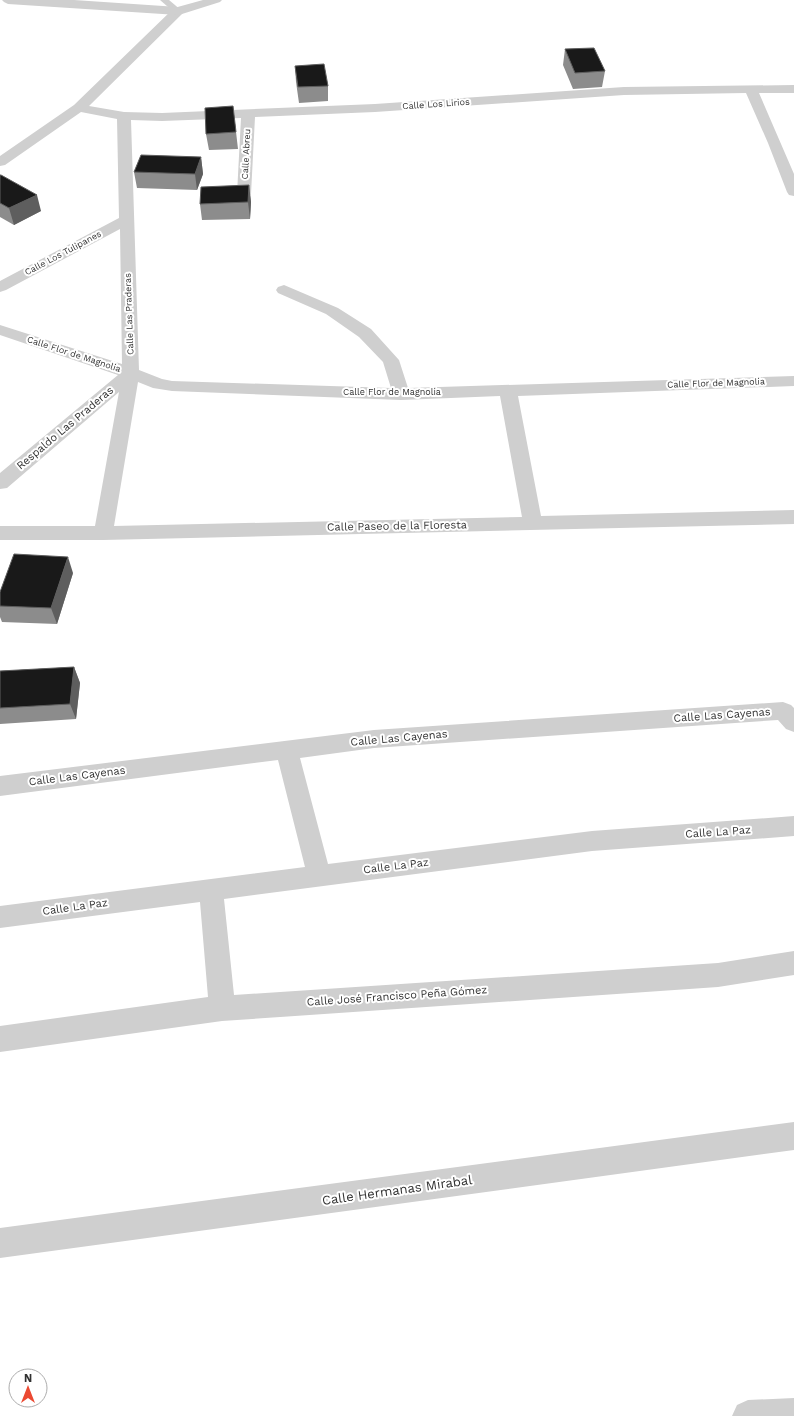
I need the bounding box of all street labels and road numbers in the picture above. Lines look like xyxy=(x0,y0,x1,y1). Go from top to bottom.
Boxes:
street label: Calle Los Lirios xyxy=(402,97,470,111)
street label: Calle Abreu xyxy=(240,128,252,180)
street label: Calle Los Tulipanes xyxy=(23,229,103,277)
street label: Calle Las Praderas xyxy=(123,273,135,355)
street label: Calle Flor de Magnolia xyxy=(26,334,122,374)
street label: Calle Flor de Magnolia xyxy=(667,376,765,390)
street label: Respaldo Las Praderas xyxy=(14,384,116,472)
street label: Calle Flor de Magnolia xyxy=(343,387,441,397)
street label: Calle Paseo de la Floresta xyxy=(327,518,467,534)
street label: Calle Las Cayenas xyxy=(673,705,771,725)
street label: Calle Las Cayenas xyxy=(350,727,448,749)
street label: Calle Las Cayenas xyxy=(28,764,126,788)
street label: Calle La Paz xyxy=(685,823,751,841)
street label: Calle La Paz xyxy=(363,856,430,876)
street label: Calle La Paz xyxy=(42,896,109,918)
street label: Calle José Francisco Peña Gómez xyxy=(306,983,488,1009)
street label: Calle Hermanas Mirabal xyxy=(321,1172,473,1208)

